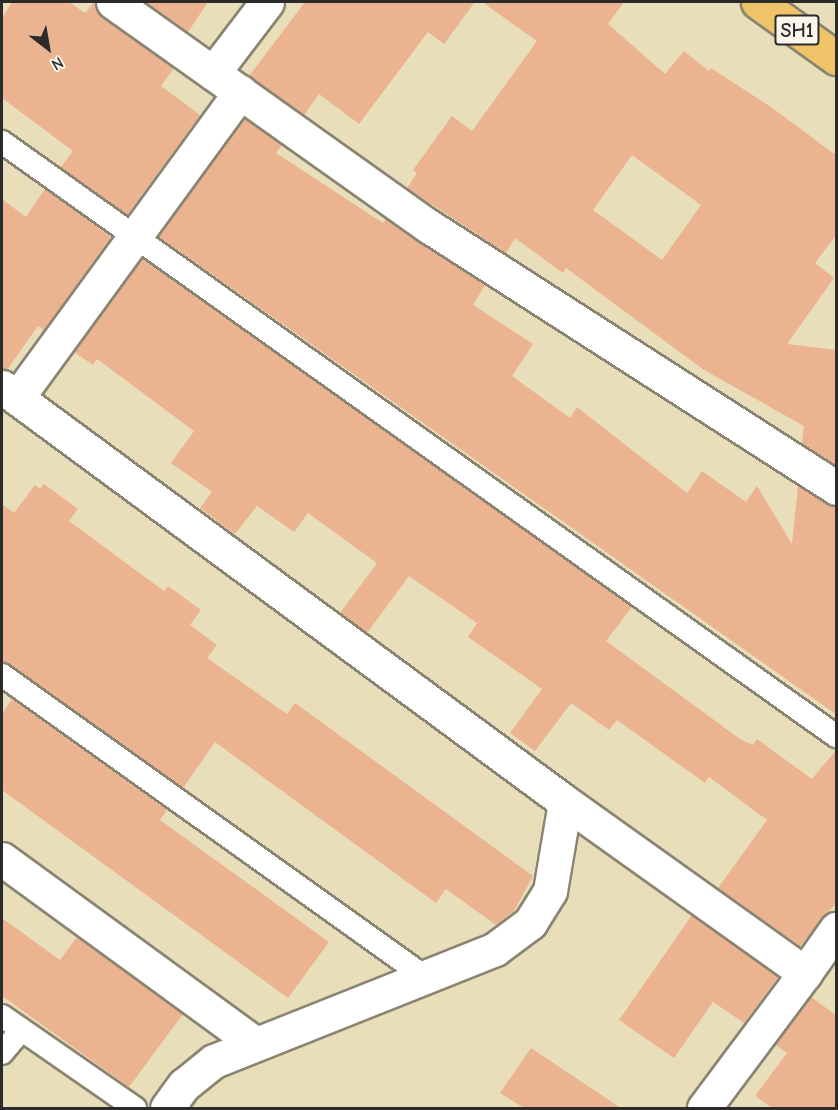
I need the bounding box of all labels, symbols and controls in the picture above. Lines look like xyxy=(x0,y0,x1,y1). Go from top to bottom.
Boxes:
road number: SH1 xyxy=(773,13,821,47)
north arrow xyxy=(18,18,78,78)
text: N xyxy=(48,53,66,74)

